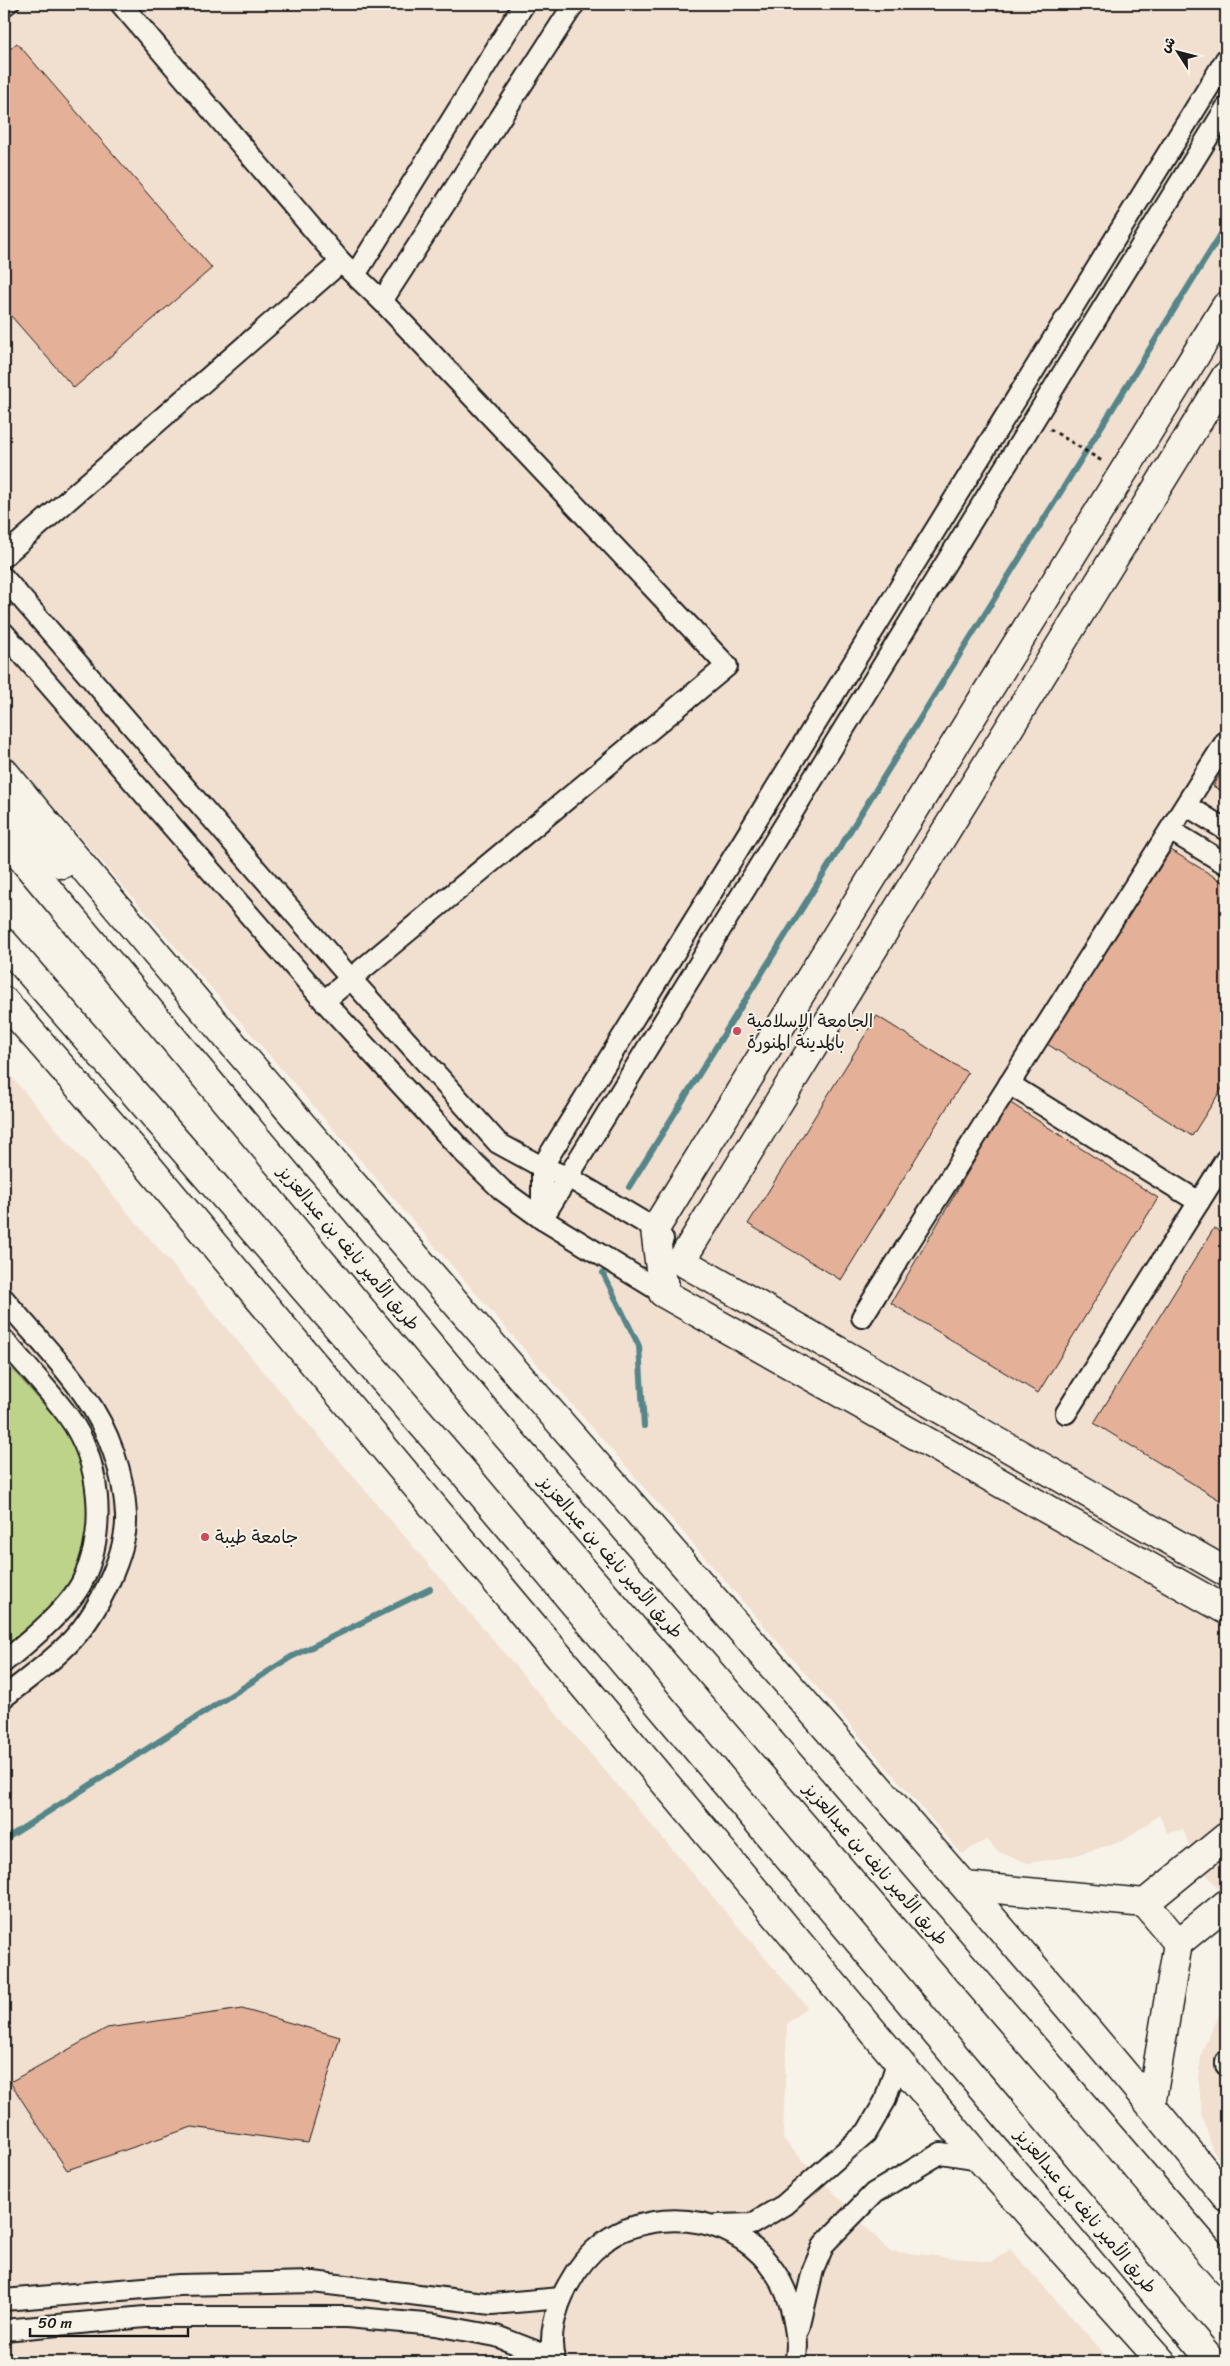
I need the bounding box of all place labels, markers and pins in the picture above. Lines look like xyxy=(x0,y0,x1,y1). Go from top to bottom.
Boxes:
place label: الجامعة الإسلامية بالمدينة المنورة xyxy=(747,1005,873,1058)
marker: الجامعة الإسلامية بالمدينة المنورة xyxy=(731,1025,743,1037)
place label: جامعة طيبة xyxy=(215,1521,298,1553)
marker: جامعة طيبة xyxy=(199,1531,211,1543)

